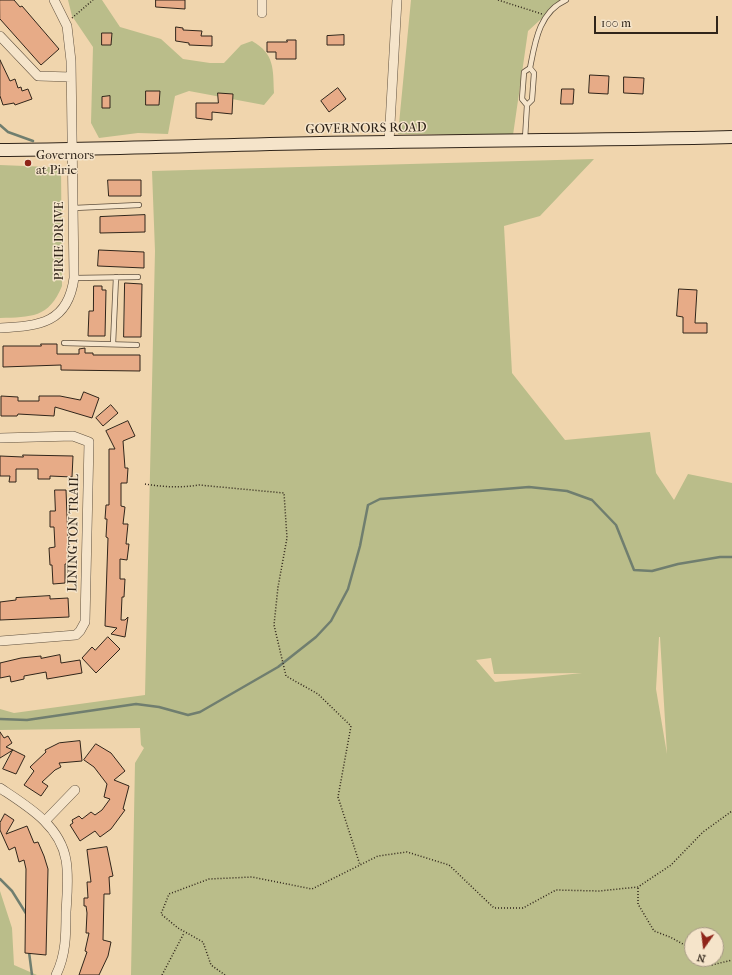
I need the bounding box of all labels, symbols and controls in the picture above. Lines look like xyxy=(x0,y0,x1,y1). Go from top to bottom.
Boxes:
scale bar xyxy=(596,8,720,34)
text: 100 m xyxy=(601,16,631,30)
street label: GOVERNORS ROAD xyxy=(305,120,427,138)
place label: Governors at Pirie xyxy=(36,148,94,179)
marker: Governors at Pirie xyxy=(23,158,33,168)
street label: PIRIE DRIVE xyxy=(52,202,68,280)
street label: LININGTON TRAIL xyxy=(65,474,83,592)
north arrow xyxy=(684,927,724,967)
text: N xyxy=(696,951,707,965)

